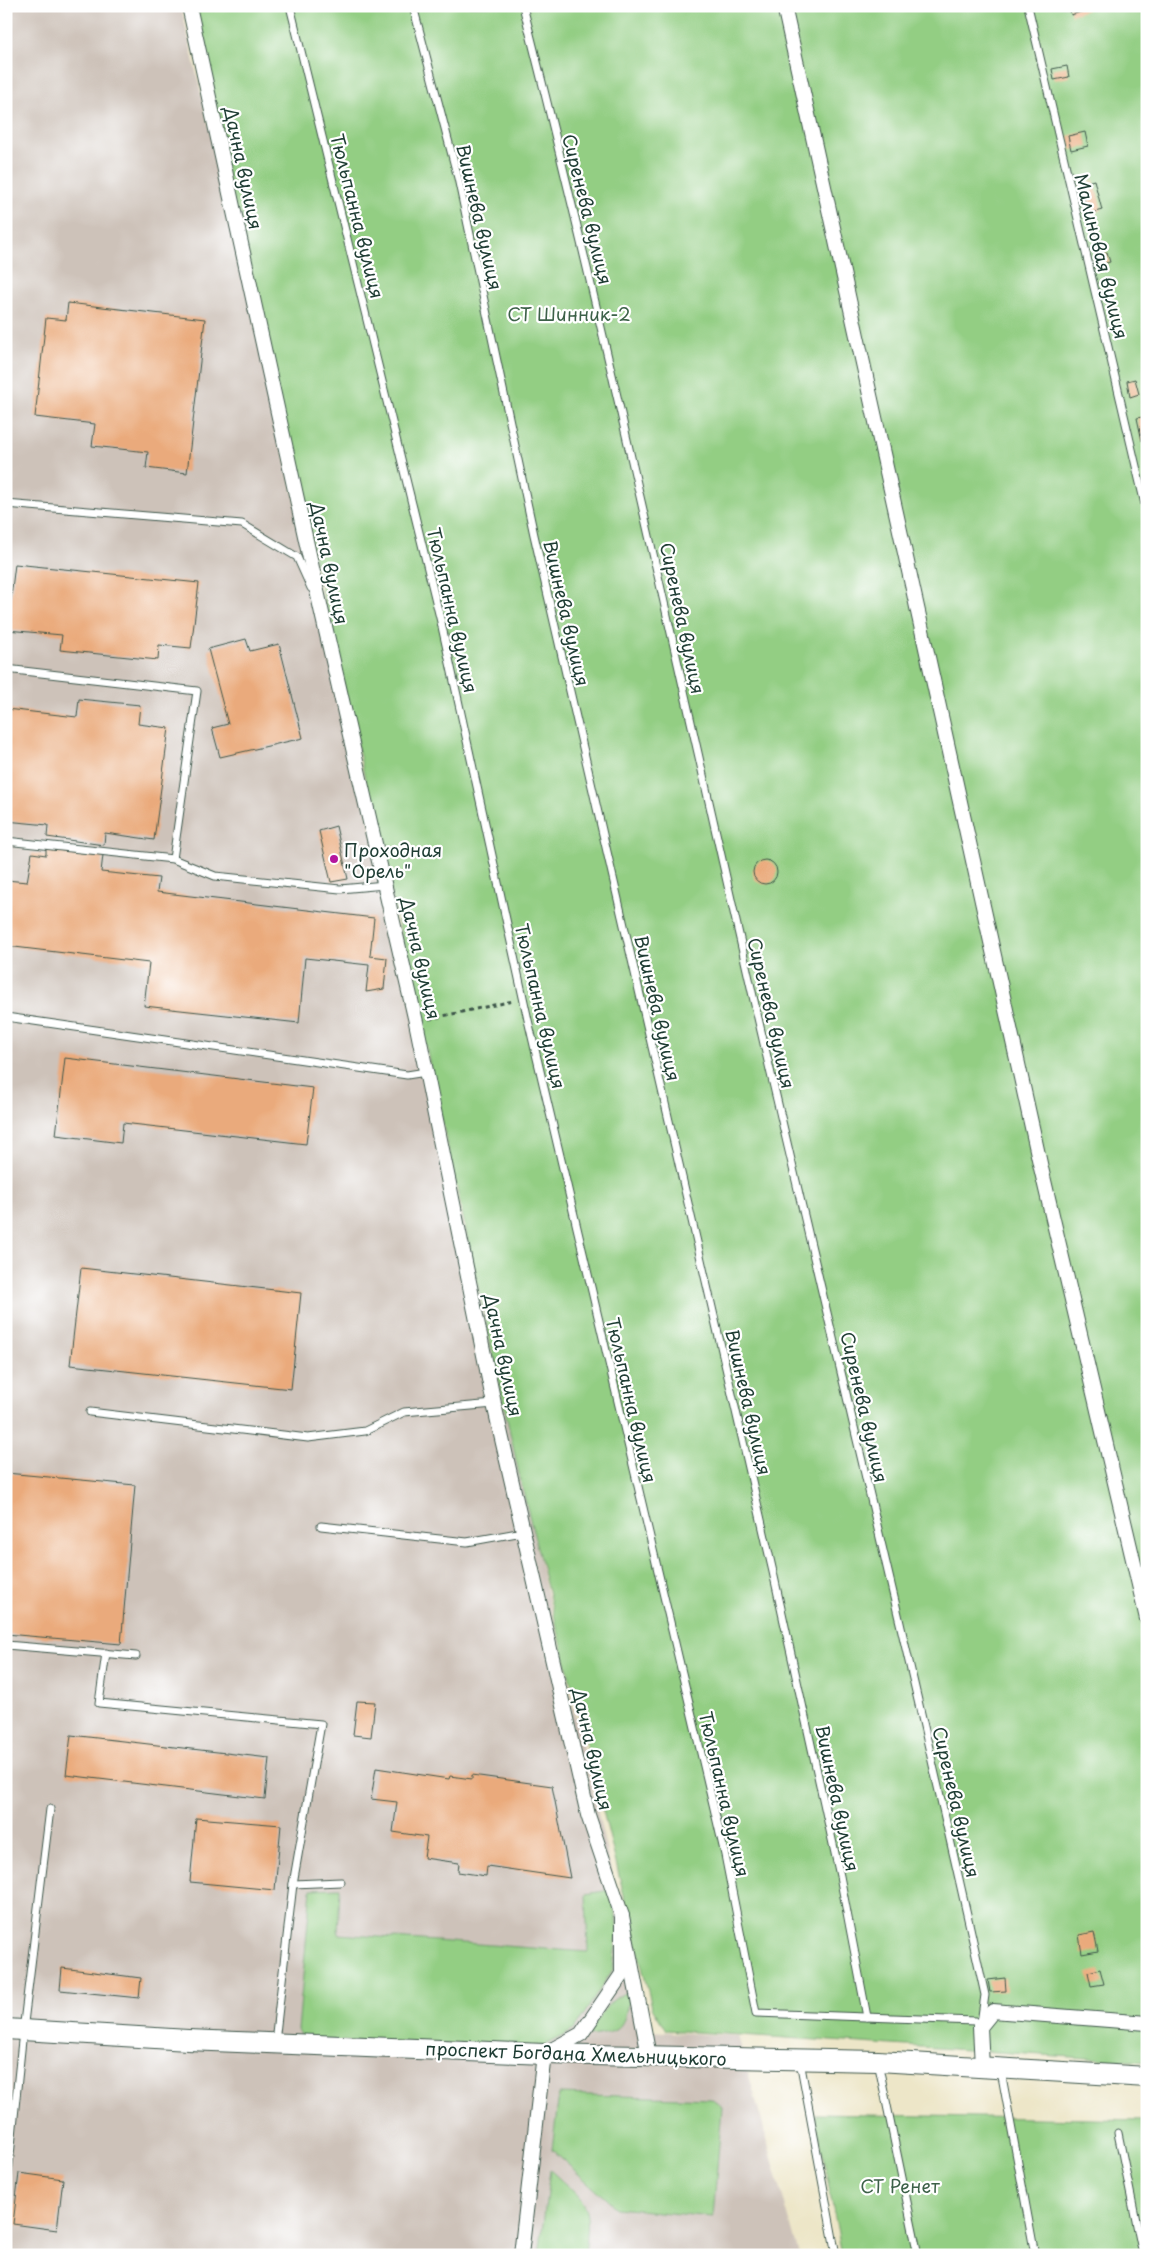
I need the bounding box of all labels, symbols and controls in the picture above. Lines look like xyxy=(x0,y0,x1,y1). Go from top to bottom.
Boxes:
street label: Дачна вулиця xyxy=(218,103,270,232)
street label: Тюльпанна вулиця xyxy=(324,131,392,301)
street label: Сиренева вулиця xyxy=(556,131,620,287)
street label: Вишнева вулиця xyxy=(450,141,510,293)
street label: Малиновая вулиця xyxy=(1068,170,1136,342)
park label: СТ Шинник-2 xyxy=(507,300,631,327)
street label: Дачна вулиця xyxy=(304,498,356,627)
street label: Тюльпанна вулиця xyxy=(421,525,485,695)
street label: Вишнева вулиця xyxy=(537,537,597,689)
street label: Сиренева вулиця xyxy=(654,540,712,696)
place label: Проходная "Орель" xyxy=(344,836,442,884)
marker: Проходная "Орель" xyxy=(328,853,340,865)
street label: Дачна вулиця xyxy=(394,893,448,1022)
street label: Тюльпанна вулиця xyxy=(509,921,573,1091)
street label: Вишнева вулиця xyxy=(628,932,688,1084)
street label: Сиренева вулиця xyxy=(742,935,802,1091)
street label: Дачна вулиця xyxy=(478,1290,530,1419)
street label: Тюльпанна вулиця xyxy=(600,1315,664,1485)
street label: Вишнева вулиця xyxy=(719,1326,779,1478)
street label: Сиренева вулиця xyxy=(835,1329,895,1485)
street label: Дачна вулиця xyxy=(566,1684,620,1813)
street label: Тюльпанна вулиця xyxy=(693,1709,757,1879)
street label: Вишнева вулиця xyxy=(809,1722,867,1874)
street label: Сиренева вулиця xyxy=(927,1724,987,1880)
street label: проспект Богдана Хмельницького xyxy=(425,2034,727,2072)
park label: СТ Ренет xyxy=(860,2172,940,2199)

